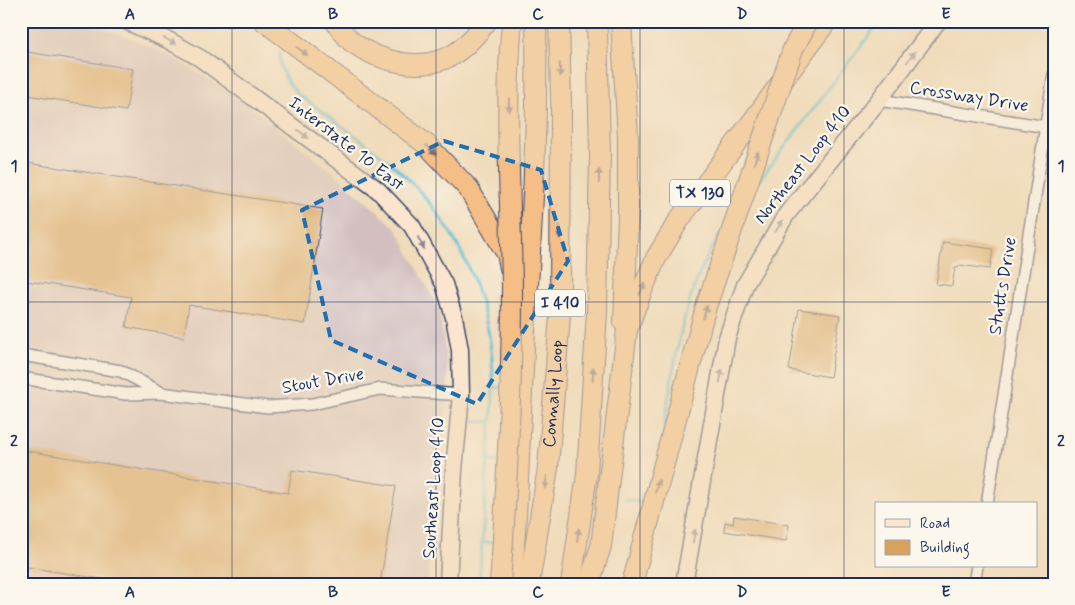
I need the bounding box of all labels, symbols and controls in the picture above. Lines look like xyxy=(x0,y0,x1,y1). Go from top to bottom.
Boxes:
text: A xyxy=(125,4,135,25)
text: B xyxy=(328,4,338,25)
text: C xyxy=(532,4,544,25)
text: D xyxy=(736,4,748,25)
text: E xyxy=(941,4,951,25)
one-way arrow xyxy=(163,37,177,45)
one-way arrow xyxy=(295,45,308,56)
one-way arrow xyxy=(906,51,917,64)
one-way arrow xyxy=(556,62,564,78)
street label: Crossway Drive xyxy=(908,76,1030,118)
street label: Interstate 10 East xyxy=(283,91,409,197)
one-way arrow xyxy=(505,97,513,113)
street label: Northeast Loop 410 xyxy=(749,101,857,229)
one-way arrow xyxy=(296,129,309,140)
one-way arrow xyxy=(425,143,437,155)
one-way arrow xyxy=(752,150,760,165)
text: 1 xyxy=(10,156,18,177)
text: 1 xyxy=(1057,156,1065,177)
one-way arrow xyxy=(595,168,603,184)
road number: TX 130 xyxy=(670,180,730,207)
one-way arrow xyxy=(775,220,784,233)
one-way arrow xyxy=(556,225,564,241)
street label: Stutts Drive xyxy=(983,235,1023,337)
one-way arrow xyxy=(417,236,425,251)
one-way arrow xyxy=(639,282,647,296)
road number: I 410 xyxy=(535,290,585,316)
one-way arrow xyxy=(701,305,709,320)
street label: Connally Loop xyxy=(538,339,570,449)
street label: Stout Drive xyxy=(280,362,366,400)
one-way arrow xyxy=(590,366,598,382)
one-way arrow xyxy=(717,367,725,383)
street label: Southeast Loop 410 xyxy=(417,417,451,559)
text: 2 xyxy=(10,431,18,452)
text: 2 xyxy=(1057,431,1065,452)
one-way arrow xyxy=(541,474,549,490)
one-way arrow xyxy=(654,478,662,493)
legend xyxy=(875,502,1038,568)
text: Road xyxy=(920,514,950,534)
one-way arrow xyxy=(574,527,582,543)
one-way arrow xyxy=(690,528,698,544)
text: Building xyxy=(920,538,970,559)
text: A xyxy=(125,582,135,603)
text: B xyxy=(328,582,338,603)
text: C xyxy=(532,582,544,603)
text: D xyxy=(736,582,748,603)
text: E xyxy=(941,582,951,603)

